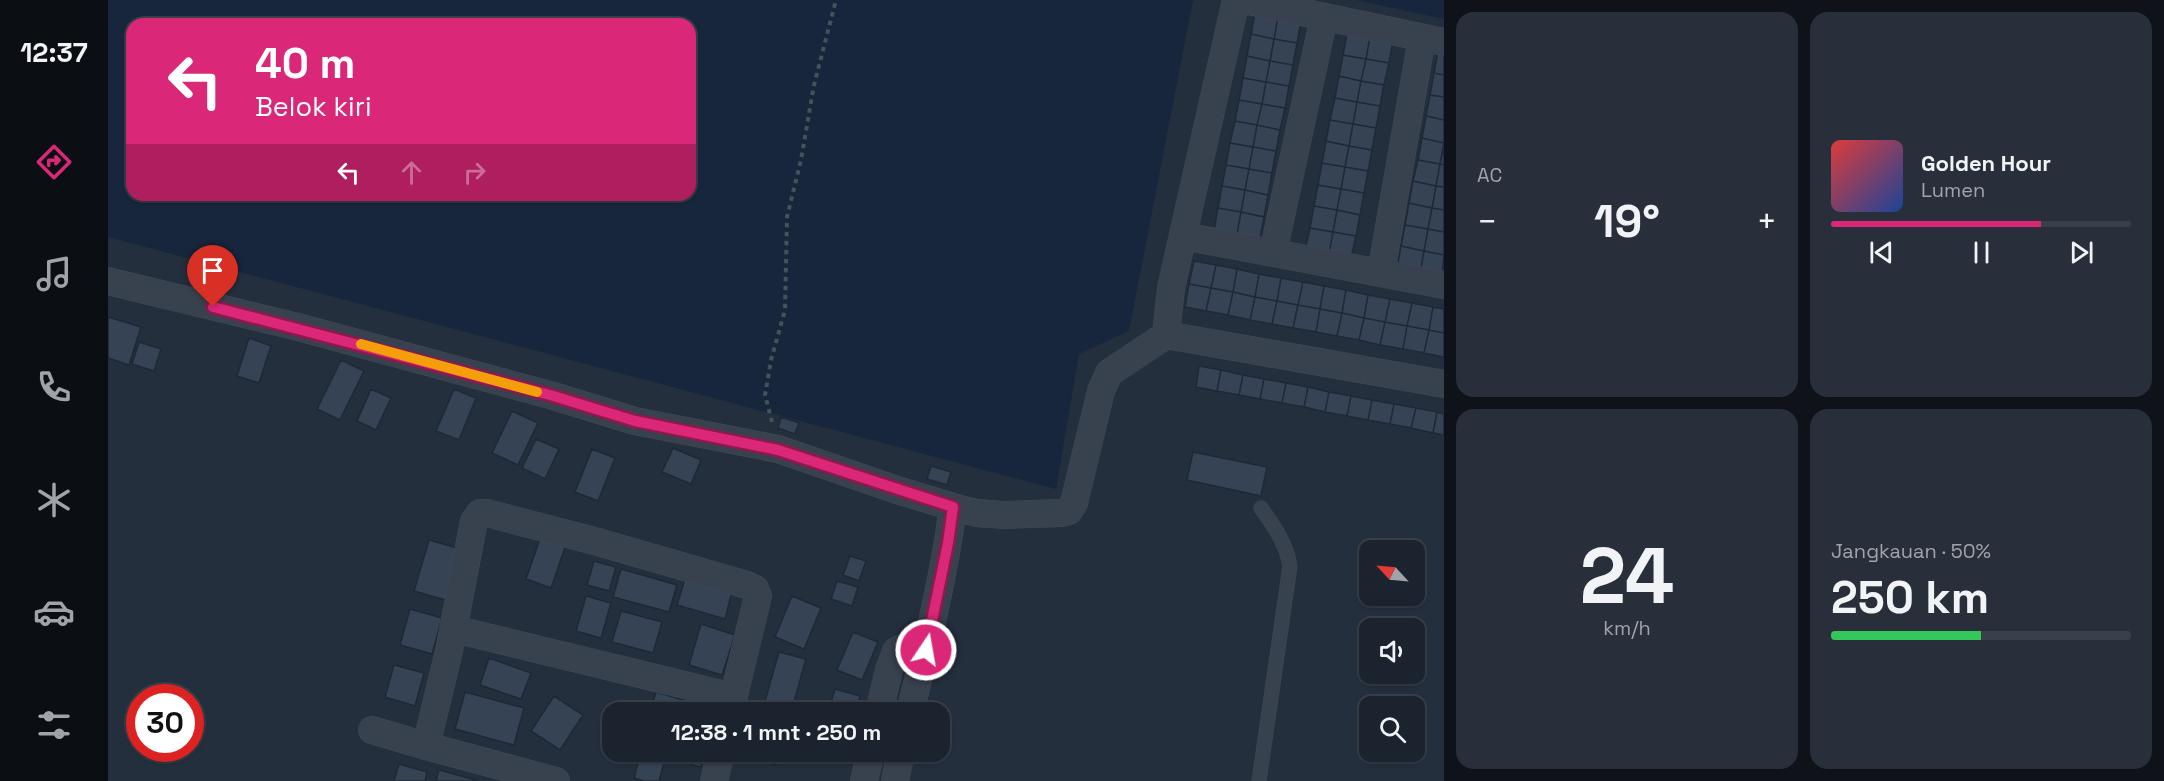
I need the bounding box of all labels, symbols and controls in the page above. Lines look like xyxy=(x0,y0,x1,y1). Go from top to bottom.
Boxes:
text: 12:37 xyxy=(20,35,88,70)
text: 40 m xyxy=(255,37,355,90)
icon: left xyxy=(156,42,234,120)
text: Belok kiri xyxy=(255,89,372,124)
icon: directions xyxy=(33,141,75,183)
text: Golden Hour xyxy=(1921,149,2051,177)
icon: left xyxy=(332,156,365,189)
icon: ahead xyxy=(395,156,428,189)
icon: right xyxy=(458,156,491,189)
text: AC xyxy=(1477,162,1502,188)
text: Lumen xyxy=(1921,177,1985,203)
text: 19° xyxy=(1594,193,1660,250)
text: − xyxy=(1477,201,1497,243)
text: + xyxy=(1757,201,1777,243)
icon: previous xyxy=(1865,236,1898,269)
icon: pause xyxy=(1965,236,1998,269)
icon: next xyxy=(2065,236,2098,269)
pin xyxy=(187,245,238,307)
icon: music xyxy=(33,253,75,295)
icon: arrive xyxy=(196,254,229,287)
icon: phone xyxy=(33,366,75,408)
icon: climate xyxy=(33,479,75,521)
text: 24 xyxy=(1580,526,1674,626)
text: Jangkauan · 50% xyxy=(1831,538,1991,564)
north arrow xyxy=(1359,540,1425,606)
map controls xyxy=(1359,540,1425,762)
text: 250 km xyxy=(1831,569,1989,626)
icon: car xyxy=(33,591,75,633)
text: km/h xyxy=(1603,615,1651,641)
position arrow xyxy=(894,618,958,682)
button: sound xyxy=(1359,618,1425,684)
speed limit sign: 30 xyxy=(126,684,204,762)
button: search xyxy=(1359,696,1425,762)
icon: filters xyxy=(33,704,75,746)
text: 12:38 · 1 mnt · 250 m xyxy=(671,718,881,746)

